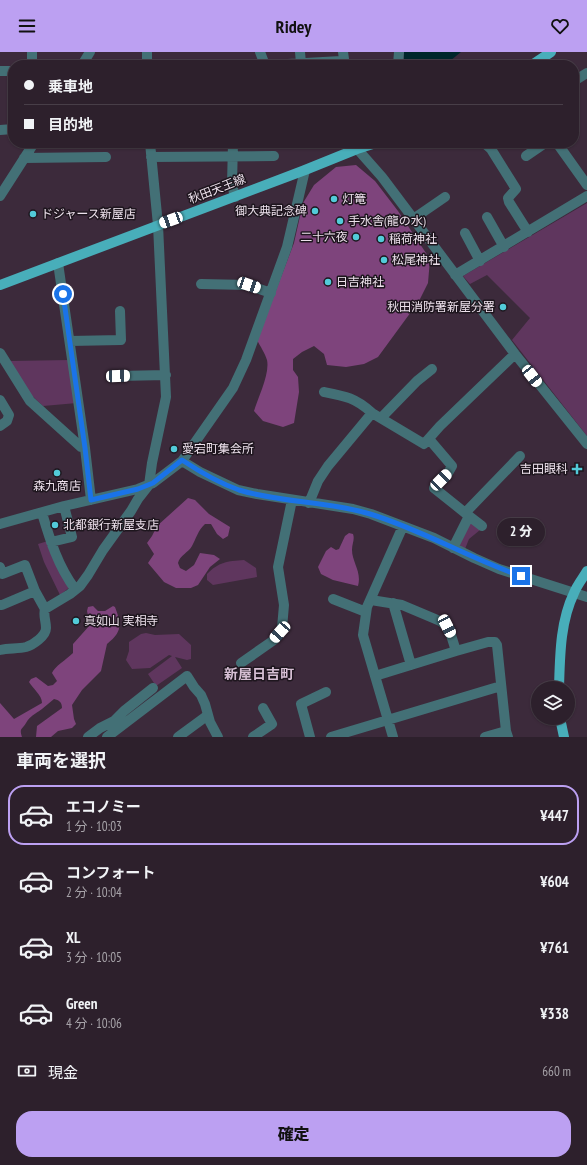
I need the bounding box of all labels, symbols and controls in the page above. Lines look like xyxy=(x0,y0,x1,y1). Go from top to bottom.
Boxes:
icon: menu xyxy=(16,15,38,37)
text: Ridey xyxy=(276,15,311,38)
icon: heart xyxy=(549,15,571,37)
text: 乗車地 xyxy=(48,77,93,96)
text: 目的地 xyxy=(48,115,93,134)
street label: 秋田天王線 xyxy=(186,171,248,206)
place label: 灯篭 xyxy=(342,191,366,206)
marker: 灯篭 xyxy=(329,194,339,204)
place label: 御大典記念碑 xyxy=(235,203,307,218)
place label: ドジャース新屋店 xyxy=(41,206,136,221)
marker: 御大典記念碑 xyxy=(310,206,320,216)
marker: ドジャース新屋店 xyxy=(28,209,38,219)
car xyxy=(158,210,184,230)
place label: 手水舎(龍の水) xyxy=(348,213,426,228)
marker: 手水舎(龍の水) xyxy=(335,216,345,226)
place label: 二十六夜 xyxy=(300,229,348,244)
place label: 稲荷神社 xyxy=(389,231,437,246)
marker: 二十六夜 xyxy=(351,232,361,242)
marker: 稲荷神社 xyxy=(376,234,386,244)
place label: 松尾神社 xyxy=(392,252,440,267)
marker: 松尾神社 xyxy=(379,255,389,265)
place label: 日吉神社 xyxy=(336,274,384,289)
car xyxy=(236,275,262,295)
marker: 日吉神社 xyxy=(323,277,333,287)
route start xyxy=(54,285,72,303)
place label: 秋田消防署新屋分署 xyxy=(387,299,495,314)
marker: 秋田消防署新屋分署 xyxy=(498,302,508,312)
car xyxy=(520,363,544,389)
car xyxy=(106,370,130,382)
place label: 愛宕町集会所 xyxy=(182,441,254,456)
marker: 愛宕町集会所 xyxy=(169,444,179,454)
place label: 吉田眼科 xyxy=(520,461,568,476)
marker: 吉田眼科 xyxy=(571,463,583,475)
car xyxy=(428,467,454,493)
marker: 森九商店 xyxy=(52,468,62,478)
place label: 森九商店 xyxy=(33,478,81,493)
place label: 北都銀行新屋支店 xyxy=(63,517,159,532)
callout: 2 分 xyxy=(497,518,545,546)
marker: 北都銀行新屋支店 xyxy=(50,520,60,530)
text: 2 分 xyxy=(510,523,532,540)
route end xyxy=(512,567,530,585)
place label: 真如山 実相寺 xyxy=(84,613,159,628)
car xyxy=(436,613,458,639)
marker: 真如山 実相寺 xyxy=(71,616,81,626)
car xyxy=(268,619,292,645)
district label: 新屋日吉町 xyxy=(224,665,294,683)
map controls xyxy=(531,681,575,725)
button: layers xyxy=(531,681,575,725)
text: 車両を選択 xyxy=(16,749,106,772)
icon: car xyxy=(18,797,54,833)
text: エコノミー xyxy=(66,797,141,816)
text: ¥447 xyxy=(540,806,569,825)
text: 1 分 · 10:03 xyxy=(66,818,122,835)
icon: car xyxy=(18,863,54,899)
text: コンフォート xyxy=(66,863,156,882)
text: ¥604 xyxy=(540,872,569,891)
text: 2 分 · 10:04 xyxy=(66,884,122,901)
text: XL xyxy=(66,928,80,947)
icon: car xyxy=(18,929,54,965)
text: ¥761 xyxy=(540,938,569,957)
text: 3 分 · 10:05 xyxy=(66,949,122,966)
text: Green xyxy=(66,994,98,1013)
icon: car xyxy=(18,995,54,1031)
text: ¥338 xyxy=(540,1004,569,1023)
text: 4 分 · 10:06 xyxy=(66,1015,122,1032)
icon: cash xyxy=(16,1060,38,1082)
text: 現金 xyxy=(48,1063,78,1082)
text: 660 m xyxy=(542,1063,571,1080)
button: 確定 xyxy=(16,1111,571,1157)

